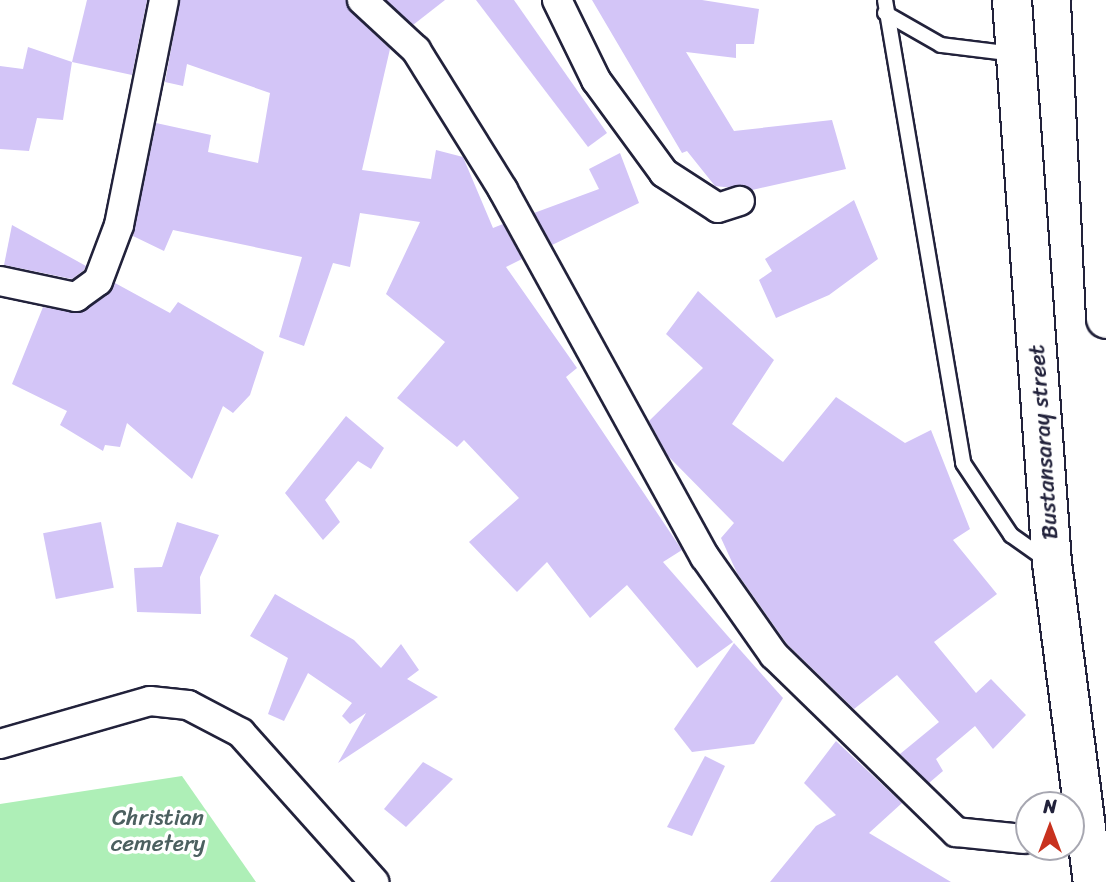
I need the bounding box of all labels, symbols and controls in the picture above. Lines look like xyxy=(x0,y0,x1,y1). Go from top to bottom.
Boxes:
street label: Bustansaray street xyxy=(1023,343,1065,541)
text: N xyxy=(1043,790,1057,823)
north arrow xyxy=(1015,791,1085,861)
park label: Christian cemetery xyxy=(111,804,205,858)

